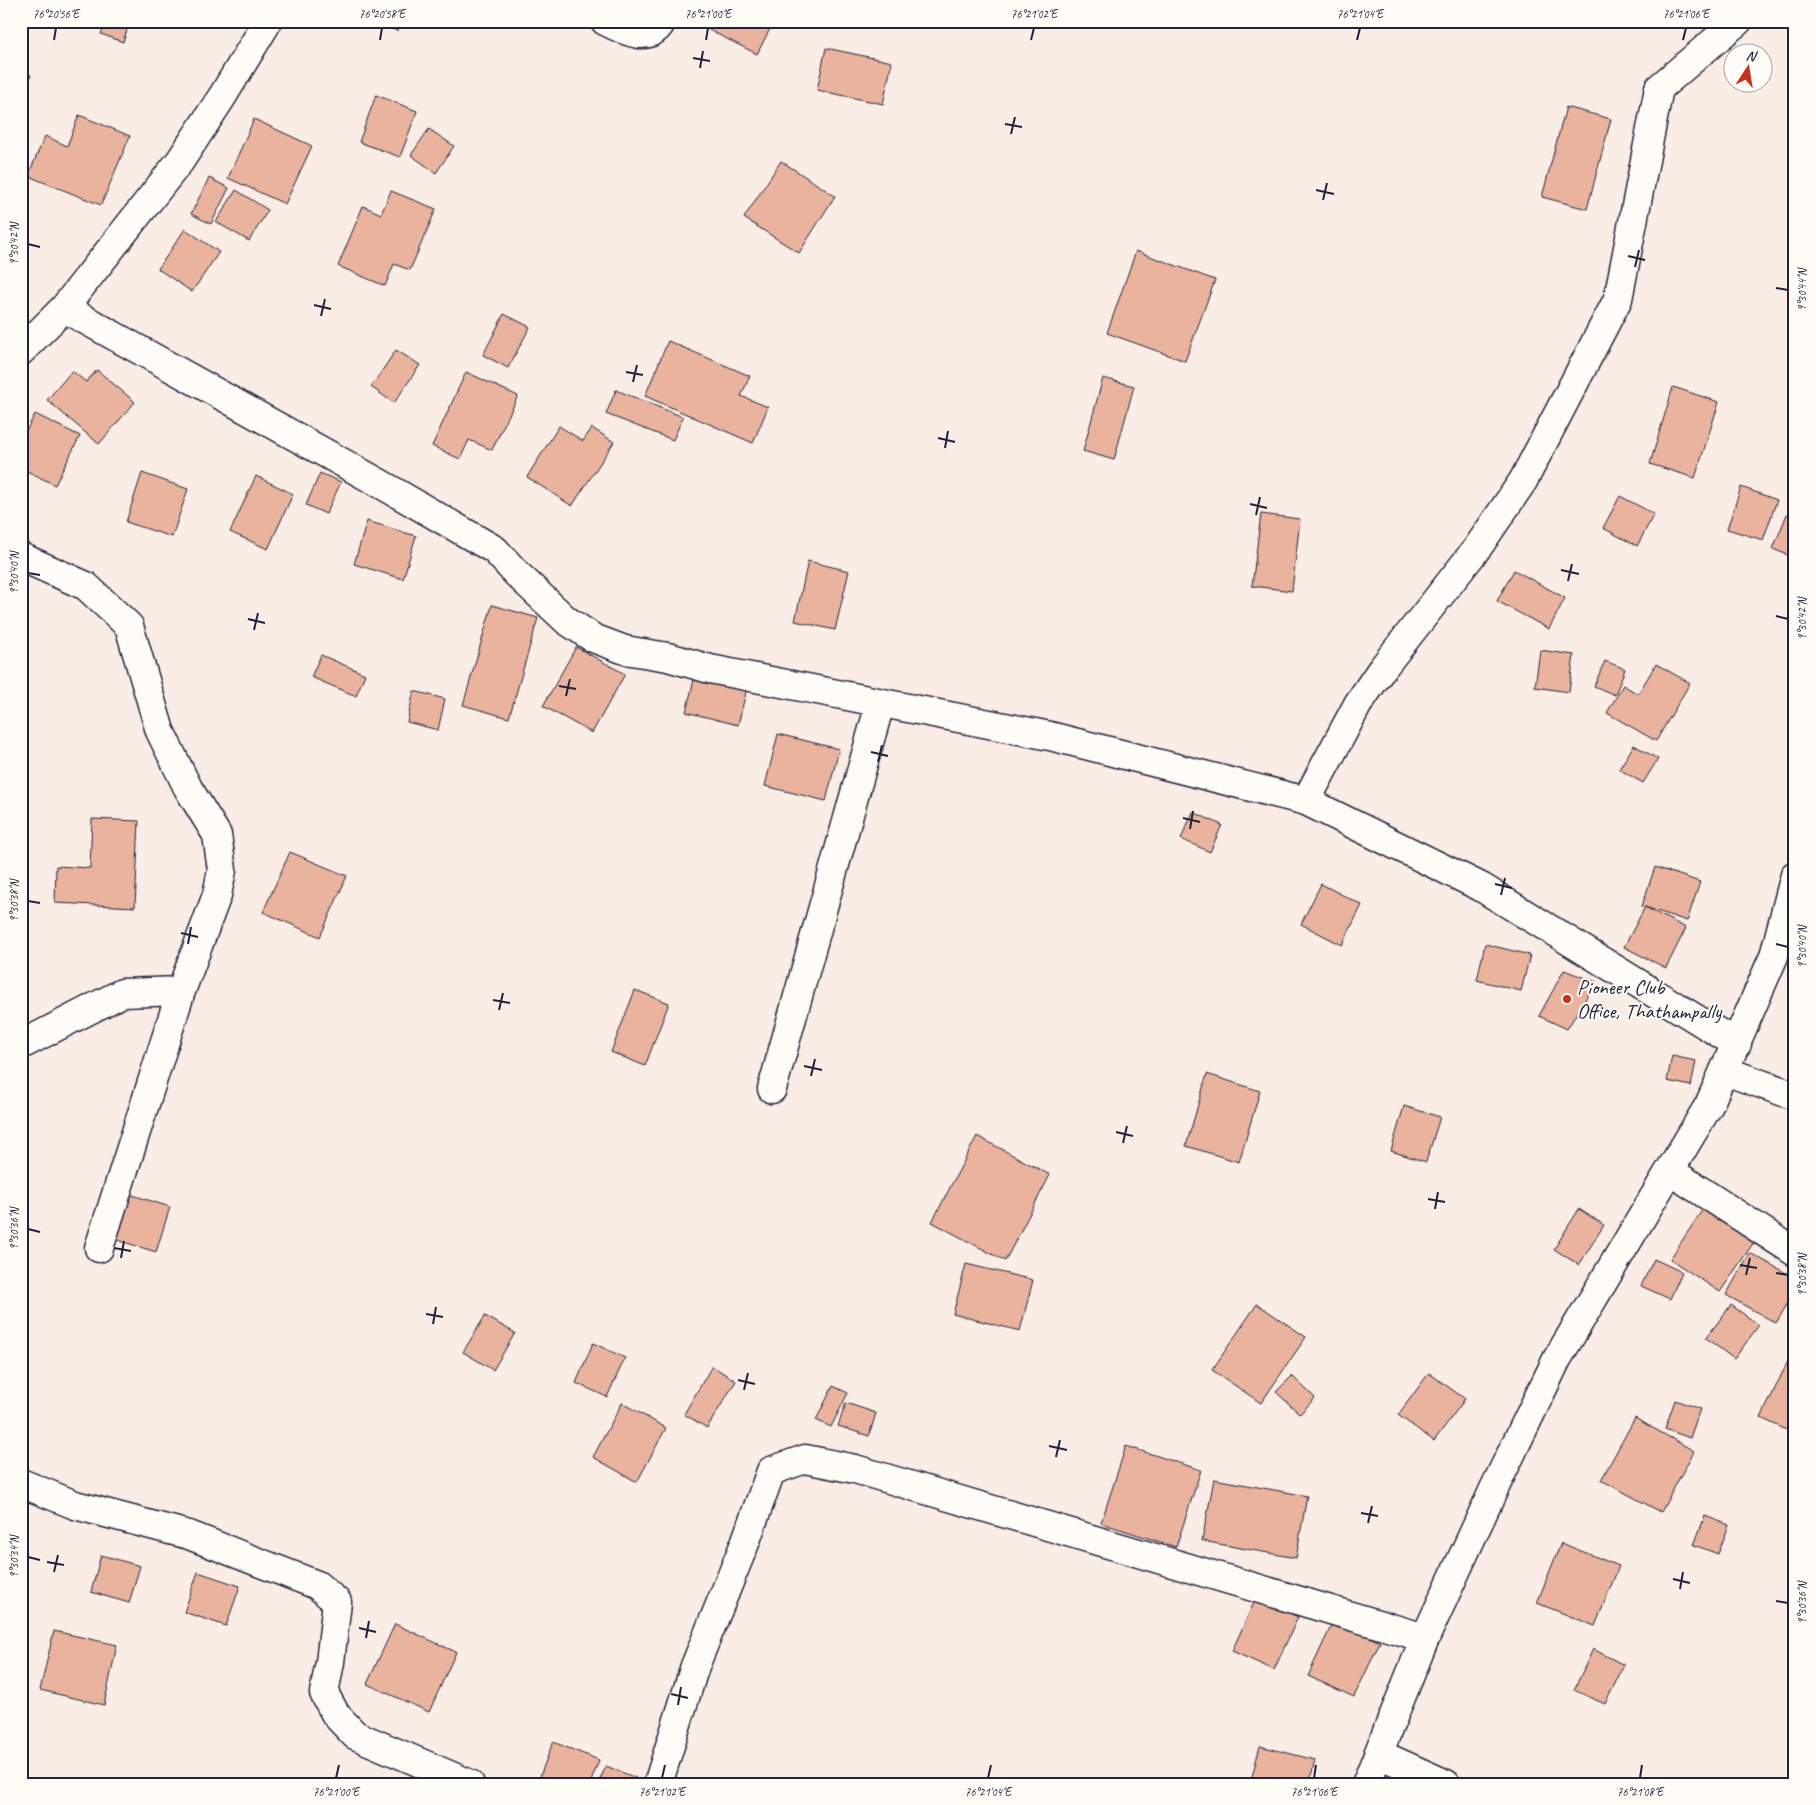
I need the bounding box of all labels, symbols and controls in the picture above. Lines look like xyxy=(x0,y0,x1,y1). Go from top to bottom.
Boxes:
text: 76°20'56"E xyxy=(33,6,81,22)
text: 76°20'58"E xyxy=(359,6,407,22)
text: 76°21'00"E xyxy=(685,6,733,22)
text: 76°21'02"E xyxy=(1011,6,1059,22)
text: 76°21'04"E xyxy=(1337,6,1385,22)
text: 76°21'06"E xyxy=(1663,6,1711,22)
north arrow xyxy=(1724,42,1774,92)
text: N xyxy=(1745,47,1759,65)
text: 9°30'42"N xyxy=(6,221,22,265)
text: 9°30'44"N xyxy=(1794,267,1810,311)
text: 9°30'40"N xyxy=(6,550,22,594)
text: 9°30'42"N xyxy=(1794,596,1810,640)
text: 9°30'38"N xyxy=(6,878,22,922)
text: 9°30'40"N xyxy=(1794,924,1810,968)
place label: Pioneer Club Office, Thathampally xyxy=(1577,974,1723,1024)
marker: Pioneer Club Office, Thathampally xyxy=(1561,993,1573,1005)
text: 9°30'36"N xyxy=(6,1206,22,1250)
text: 9°30'38"N xyxy=(1794,1252,1810,1296)
text: 9°30'34"N xyxy=(6,1534,22,1578)
text: 9°30'36"N xyxy=(1794,1580,1810,1624)
text: 76°21'00"E xyxy=(313,1784,361,1800)
text: 76°21'02"E xyxy=(639,1784,687,1800)
text: 76°21'04"E xyxy=(965,1784,1013,1800)
text: 76°21'06"E xyxy=(1291,1784,1339,1800)
text: 76°21'08"E xyxy=(1617,1784,1665,1800)

